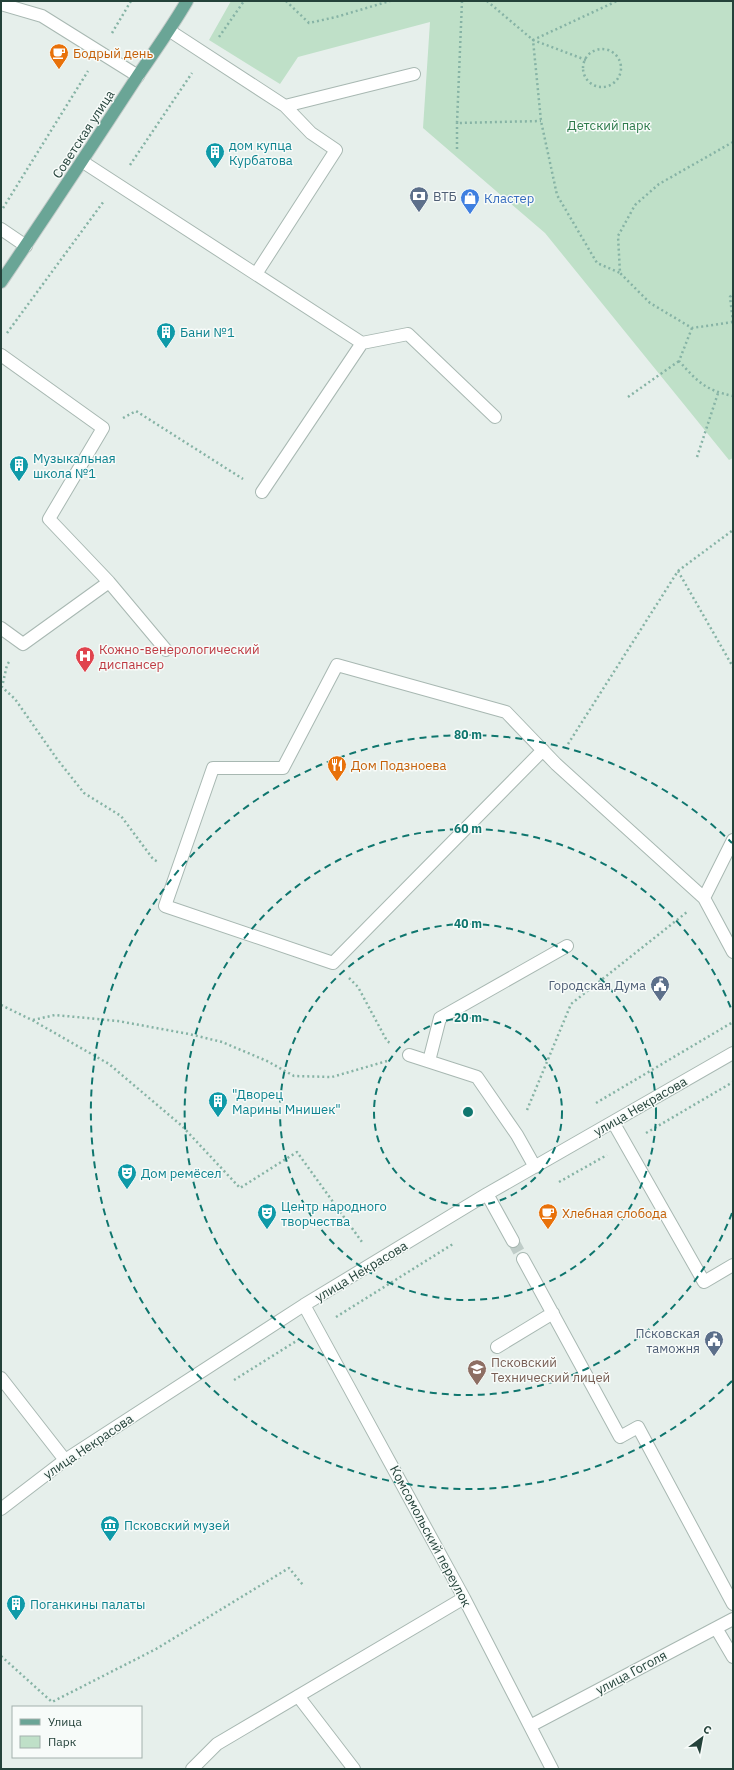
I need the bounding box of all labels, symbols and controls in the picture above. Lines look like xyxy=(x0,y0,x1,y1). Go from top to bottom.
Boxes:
cafe icon: Бодрый день xyxy=(48,42,70,70)
place label: Бодрый день xyxy=(73,45,153,62)
street label: Советская улица xyxy=(48,87,118,182)
park label: Детский парк xyxy=(567,117,651,134)
place label: дом купца Курбатова xyxy=(229,137,293,169)
building icon: дом купца Курбатова xyxy=(204,141,226,169)
bank icon: ВТБ xyxy=(408,185,430,213)
shop icon: Кластер xyxy=(459,187,481,215)
place label: ВТБ xyxy=(433,188,457,205)
place label: Кластер xyxy=(484,190,534,207)
building icon: Бани №1 xyxy=(155,321,177,349)
place label: Бани №1 xyxy=(180,324,235,341)
place label: Музыкальная школа №1 xyxy=(33,450,116,482)
building icon: Музыкальная школа №1 xyxy=(8,454,30,482)
place label: Кожно-венерологический диспансер xyxy=(99,641,260,673)
hospital icon: Кожно-венерологический диспансер xyxy=(74,645,96,673)
text: 80 m xyxy=(454,727,482,742)
restaurant icon: Дом Подзноева xyxy=(326,754,348,782)
place label: Дом Подзноева xyxy=(351,757,447,774)
text: 60 m xyxy=(454,821,482,836)
text: 40 m xyxy=(454,916,482,931)
public building icon: Городская Дума xyxy=(649,974,671,1002)
place label: Городская Дума xyxy=(549,977,646,994)
text: 20 m xyxy=(454,1010,482,1025)
street label: улица Некрасова xyxy=(591,1073,690,1140)
place label: "Дворец Марины Мнишек" xyxy=(232,1086,341,1118)
building icon: "Дворец Марины Мнишек" xyxy=(207,1090,229,1118)
centre of rings xyxy=(461,1105,475,1119)
theatre icon: Дом ремёсел xyxy=(116,1162,138,1190)
place label: Дом ремёсел xyxy=(141,1165,222,1182)
place label: Центр народного творчества xyxy=(281,1198,387,1230)
theatre icon: Центр народного творчества xyxy=(256,1202,278,1230)
cafe icon: Хлебная слобода xyxy=(537,1202,559,1230)
place label: Хлебная слобода xyxy=(562,1205,667,1222)
street label: улица Некрасова xyxy=(312,1237,411,1306)
place label: Псковская таможня xyxy=(636,1325,700,1357)
public building icon: Псковская таможня xyxy=(703,1329,725,1357)
place label: Псковский Технический лицей xyxy=(491,1354,610,1386)
school or university icon: Псковский Технический лицей xyxy=(466,1358,488,1386)
street label: улица Некрасова xyxy=(40,1410,137,1483)
street label: Комсомольский переулок xyxy=(386,1462,475,1610)
museum icon: Псковский музей xyxy=(99,1514,121,1542)
place label: Псковский музей xyxy=(124,1517,230,1534)
building icon: Поганкины палаты xyxy=(5,1593,27,1621)
place label: Поганкины палаты xyxy=(30,1596,145,1613)
street label: улица Гоголя xyxy=(593,1647,670,1698)
legend xyxy=(12,1706,142,1758)
text: Улица xyxy=(48,1714,82,1729)
north arrow xyxy=(682,1718,722,1758)
text: С xyxy=(701,1722,714,1737)
text: Парк xyxy=(48,1734,77,1749)

